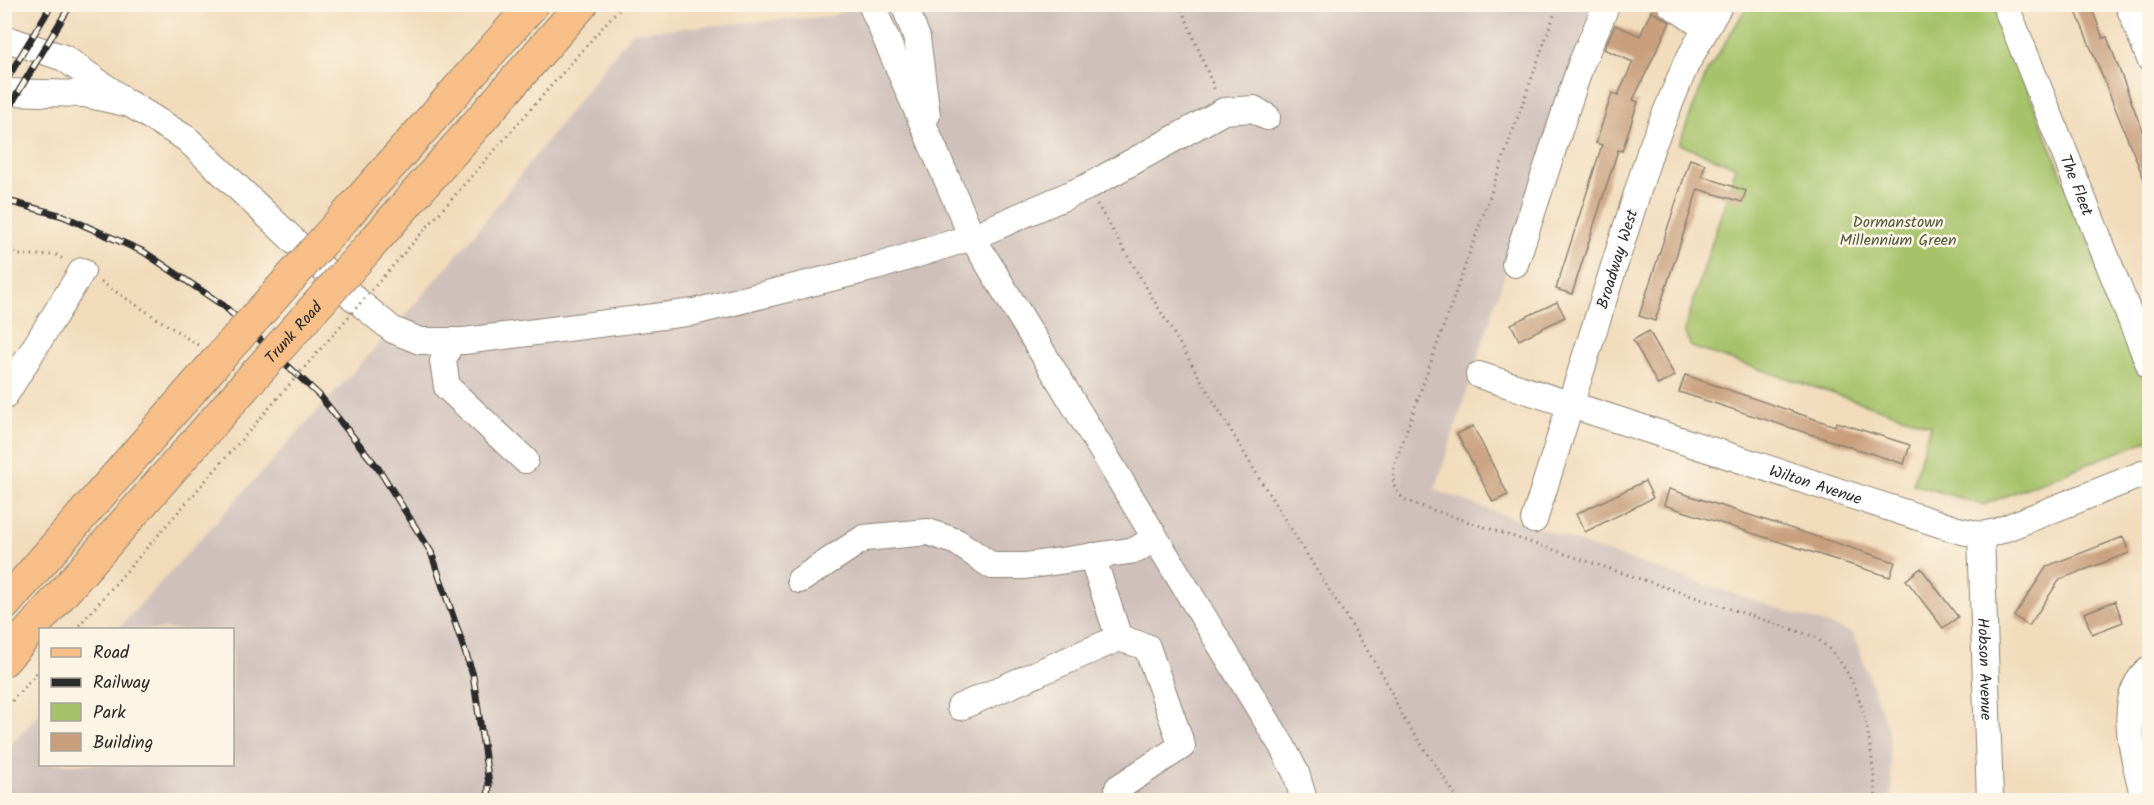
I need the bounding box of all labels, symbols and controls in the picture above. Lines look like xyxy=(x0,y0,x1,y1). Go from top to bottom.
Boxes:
street label: The Fleet xyxy=(2053,151,2100,221)
street label: Broadway West xyxy=(1590,205,1646,312)
park label: Dormanstown Millennium Green xyxy=(1839,210,1957,253)
street label: Trunk Road xyxy=(259,296,329,370)
street label: Wilton Avenue xyxy=(1766,459,1865,512)
street label: Hobson Avenue xyxy=(1970,617,1998,721)
legend xyxy=(39,628,234,766)
text: Road xyxy=(93,639,130,668)
text: Railway xyxy=(93,669,150,698)
text: Park xyxy=(93,699,126,728)
text: Building xyxy=(93,729,153,758)

